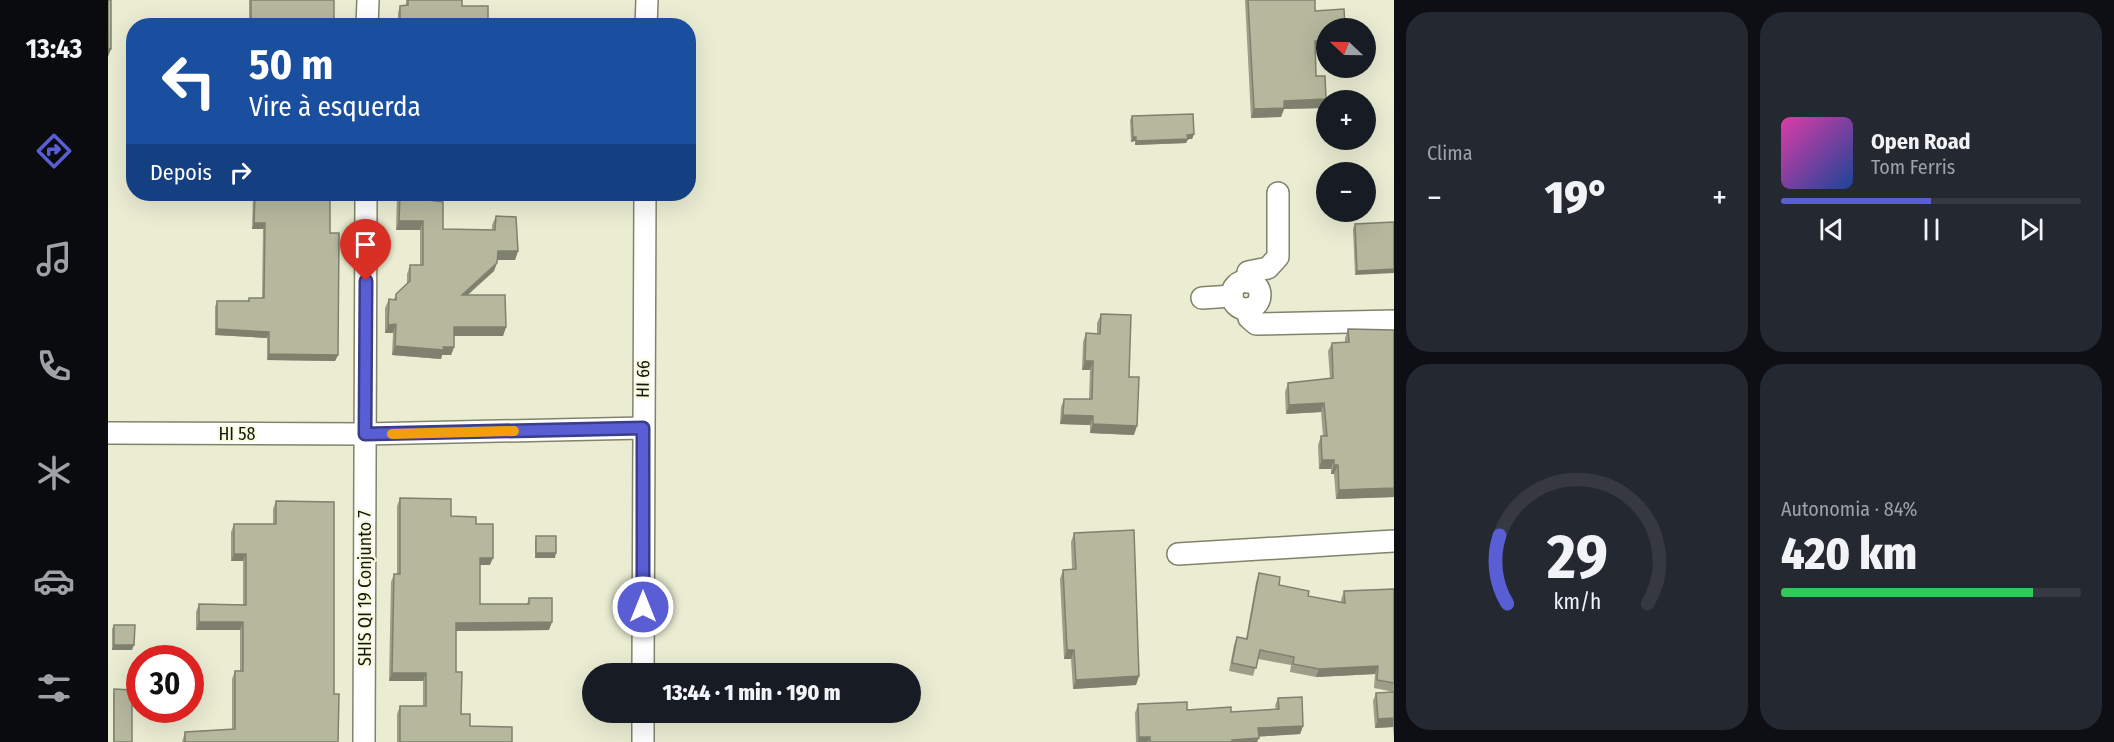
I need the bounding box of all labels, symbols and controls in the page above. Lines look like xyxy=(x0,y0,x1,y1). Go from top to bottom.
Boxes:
north arrow xyxy=(1316,18,1376,78)
map controls xyxy=(1316,18,1376,222)
text: 13:43 xyxy=(26,33,82,65)
text: 50 m xyxy=(249,40,333,90)
icon: left xyxy=(150,42,228,120)
button: + xyxy=(1316,90,1376,150)
text: Vire à esquerda xyxy=(249,91,421,123)
text: Open Road xyxy=(1871,128,1971,155)
icon: directions xyxy=(33,130,75,172)
text: Clima xyxy=(1427,141,1472,165)
text: Tom Ferris xyxy=(1871,155,1955,179)
icon: right xyxy=(224,156,257,189)
text: Depois xyxy=(150,159,212,186)
button: − xyxy=(1316,162,1376,222)
text: 19° xyxy=(1545,171,1609,225)
text: − xyxy=(1427,178,1442,218)
text: + xyxy=(1712,178,1727,218)
icon: previous xyxy=(1815,213,1848,246)
icon: pause xyxy=(1915,213,1948,246)
icon: next xyxy=(2015,213,2048,246)
pin xyxy=(340,219,391,281)
icon: arrive xyxy=(349,228,382,261)
icon: music xyxy=(33,238,75,280)
icon: phone xyxy=(33,345,75,387)
street label: HI 66 xyxy=(632,360,654,398)
street label: HI 58 xyxy=(218,423,256,445)
icon: climate xyxy=(33,452,75,494)
text: Autonomia · 84% xyxy=(1781,497,1918,521)
street label: SHIS QI 19 Conjunto 7 xyxy=(354,510,376,666)
text: 29 xyxy=(1546,520,1607,595)
text: 420 km xyxy=(1781,527,1917,581)
icon: car xyxy=(33,560,75,602)
position arrow xyxy=(611,575,675,639)
text: km/h xyxy=(1553,589,1601,615)
speed limit sign: 30 xyxy=(126,645,204,723)
icon: filters xyxy=(33,667,75,709)
text: 13:44 · 1 min · 190 m xyxy=(662,679,841,706)

